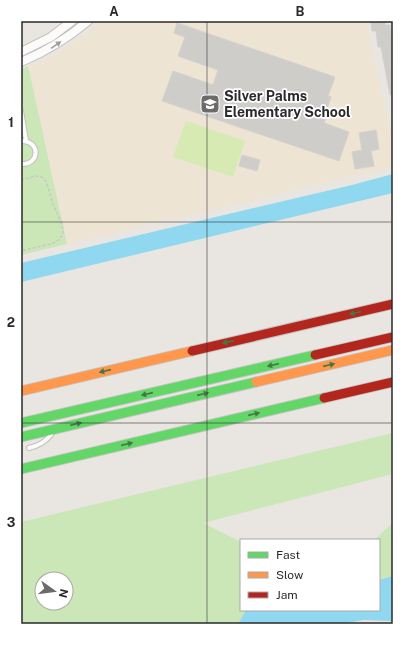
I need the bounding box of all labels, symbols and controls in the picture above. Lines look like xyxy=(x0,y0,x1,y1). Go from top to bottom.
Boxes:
text: A xyxy=(109,4,119,19)
text: B xyxy=(296,4,305,19)
one-way arrow xyxy=(50,41,61,48)
place label: Silver Palms Elementary School xyxy=(224,88,351,120)
school or university icon: Silver Palms Elementary School xyxy=(199,93,221,115)
text: 1 xyxy=(8,115,14,130)
one-way arrow xyxy=(349,310,361,316)
text: 2 xyxy=(7,315,15,330)
one-way arrow xyxy=(222,340,235,346)
one-way arrow xyxy=(267,362,279,368)
one-way arrow xyxy=(323,362,335,368)
one-way arrow xyxy=(99,369,111,375)
one-way arrow xyxy=(140,391,153,397)
one-way arrow xyxy=(196,391,209,397)
one-way arrow xyxy=(248,411,260,417)
one-way arrow xyxy=(70,420,82,426)
one-way arrow xyxy=(121,441,133,447)
text: 3 xyxy=(7,515,16,530)
legend xyxy=(240,539,380,611)
text: Fast xyxy=(276,548,301,562)
text: Slow xyxy=(276,568,304,582)
north arrow xyxy=(34,571,74,611)
text: N xyxy=(57,588,71,599)
text: Jam xyxy=(276,588,298,602)

